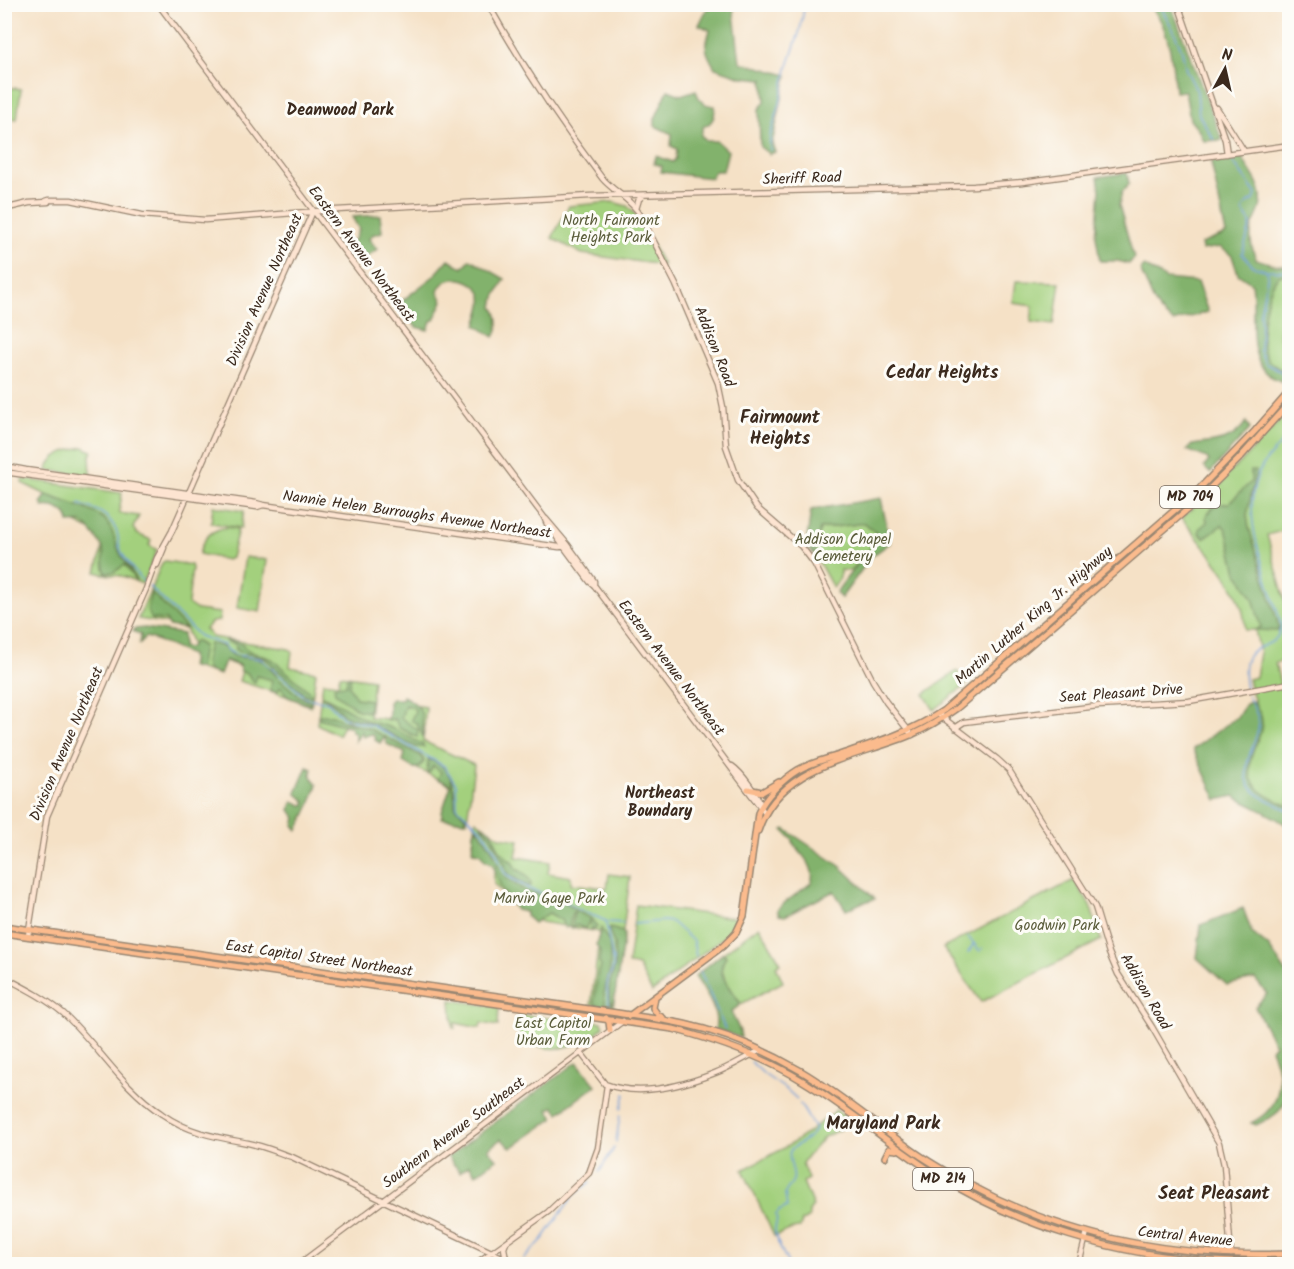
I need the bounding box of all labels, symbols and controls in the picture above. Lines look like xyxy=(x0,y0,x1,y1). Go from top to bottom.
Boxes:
north arrow xyxy=(1195,39,1255,99)
text: N xyxy=(1220,43,1234,69)
district label: Deanwood Park xyxy=(287,98,395,123)
street label: Sheriff Road xyxy=(762,166,842,192)
street label: Eastern Avenue Northeast xyxy=(302,181,421,328)
street label: Division Avenue Northeast xyxy=(220,209,310,371)
park label: North Fairmont Heights Park xyxy=(562,209,660,250)
street label: Addison Road xyxy=(687,303,741,391)
district label: Cedar Heights xyxy=(886,359,999,388)
district label: Fairmount Heights xyxy=(740,404,821,454)
street label: Nannie Helen Burroughs Avenue Northeast xyxy=(281,484,553,546)
road number: MD 704 xyxy=(1160,486,1220,508)
park label: Addison Chapel Cemetery xyxy=(795,528,892,569)
street label: Martin Luther King Jr. Highway xyxy=(950,540,1119,691)
street label: Eastern Avenue Northeast xyxy=(612,595,731,742)
street label: Division Avenue Northeast xyxy=(24,663,111,825)
street label: Seat Pleasant Drive xyxy=(1058,678,1184,710)
district label: Northeast Boundary xyxy=(625,781,696,824)
park label: Marvin Gaye Park xyxy=(494,887,605,911)
park label: Goodwin Park xyxy=(1014,914,1101,938)
street label: East Capitol Street Northeast xyxy=(224,934,414,984)
street label: Addison Road xyxy=(1113,949,1177,1035)
park label: East Capitol Urban Farm xyxy=(514,1012,592,1053)
street label: Southern Avenue Southeast xyxy=(377,1071,531,1195)
district label: Maryland Park xyxy=(826,1110,941,1139)
road number: MD 214 xyxy=(913,1168,973,1190)
district label: Seat Pleasant xyxy=(1158,1180,1271,1209)
street label: Central Avenue xyxy=(1136,1220,1234,1254)

